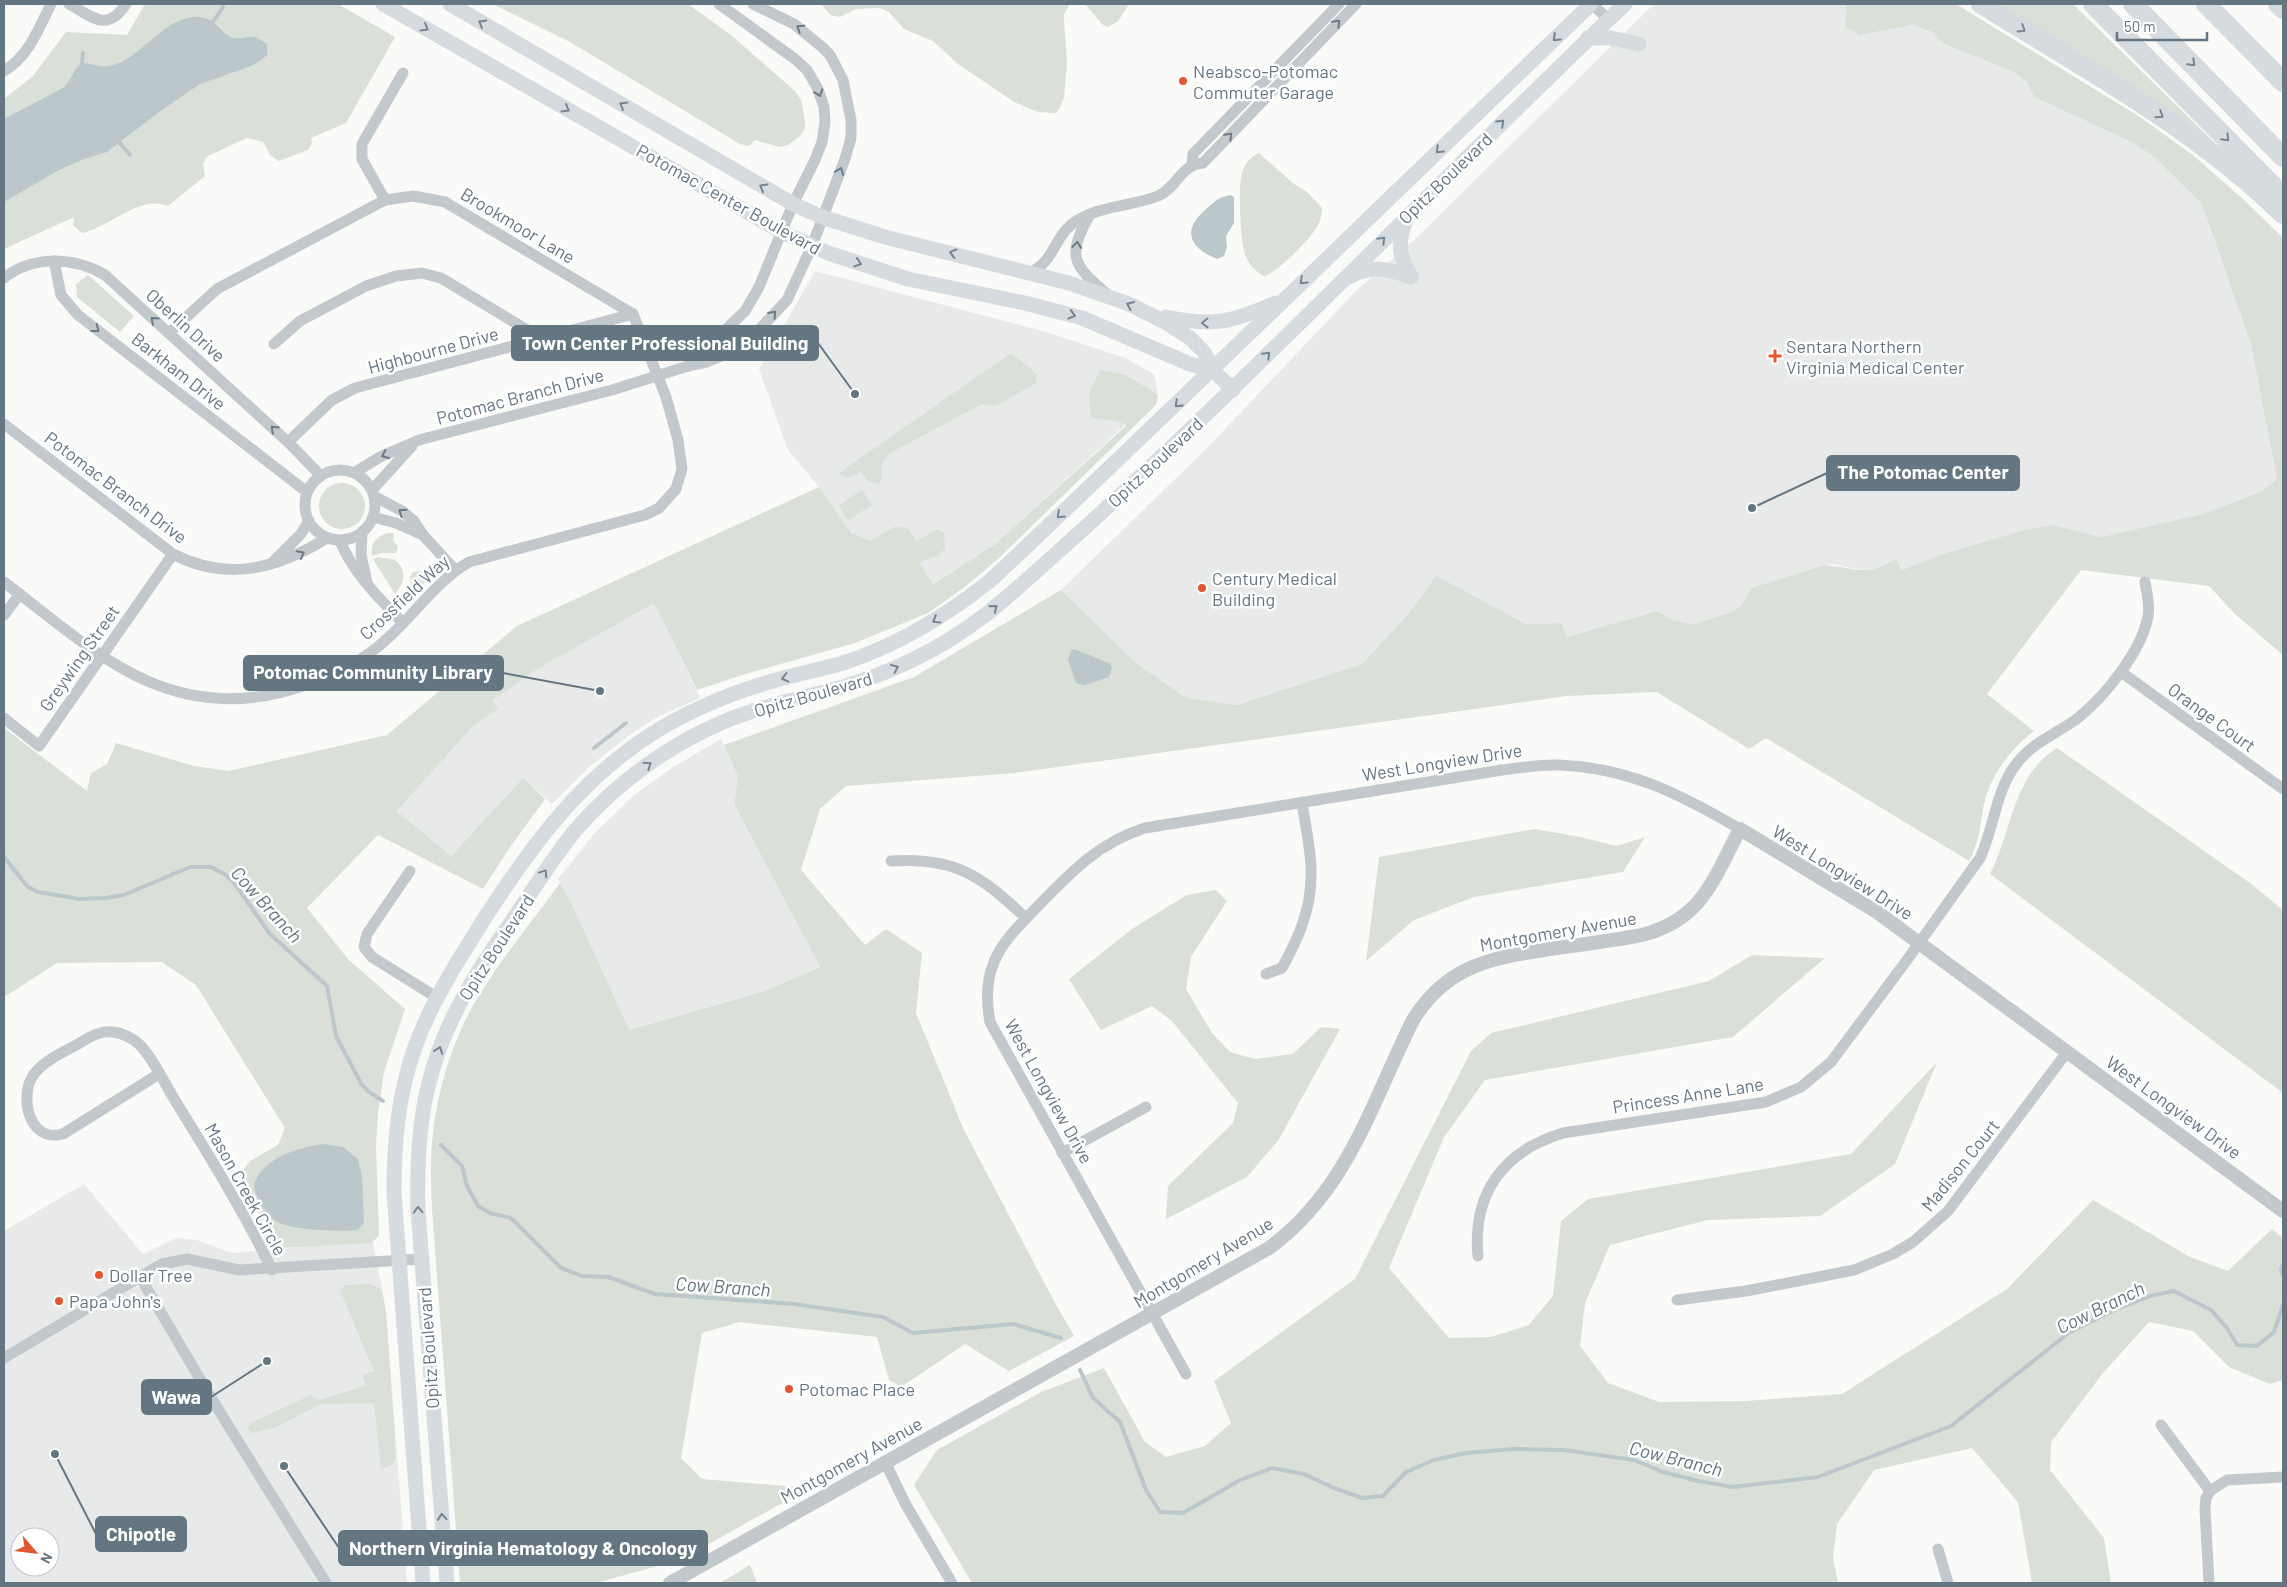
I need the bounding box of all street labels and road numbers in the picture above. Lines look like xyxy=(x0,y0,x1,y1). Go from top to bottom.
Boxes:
street label: Opitz Boulevard xyxy=(1393,128,1497,228)
street label: Potomac Center Boulevard xyxy=(633,139,825,259)
street label: Brookmoor Lane xyxy=(457,182,579,268)
street label: Oberlin Drive xyxy=(142,284,230,366)
street label: Highbourne Drive xyxy=(365,322,501,378)
street label: Barkham Drive xyxy=(128,327,230,415)
street label: Potomac Branch Drive xyxy=(434,363,606,429)
street label: Opitz Boulevard xyxy=(1103,412,1207,512)
street label: Potomac Branch Drive xyxy=(40,426,192,548)
street label: Crossfield Way xyxy=(355,550,453,644)
street label: Greywing Street xyxy=(34,601,124,715)
street label: Opitz Boulevard xyxy=(751,667,875,721)
street label: Orange Court xyxy=(2164,678,2260,756)
street label: West Longview Drive xyxy=(1360,738,1524,786)
street label: West Longview Drive xyxy=(1769,820,1917,924)
street label: Opitz Boulevard xyxy=(454,890,538,1004)
street label: Montgomery Avenue xyxy=(1478,906,1638,956)
street label: West Longview Drive xyxy=(1000,1015,1098,1167)
street label: West Longview Drive xyxy=(2102,1051,2246,1163)
street label: Princess Anne Lane xyxy=(1611,1072,1765,1118)
street label: Madison Court xyxy=(1916,1115,2004,1215)
street label: Mason Creek Circle xyxy=(200,1119,292,1259)
street label: Montgomery Avenue xyxy=(1129,1212,1277,1312)
street label: Opitz Boulevard xyxy=(413,1286,443,1410)
street label: Montgomery Avenue xyxy=(776,1412,926,1508)

